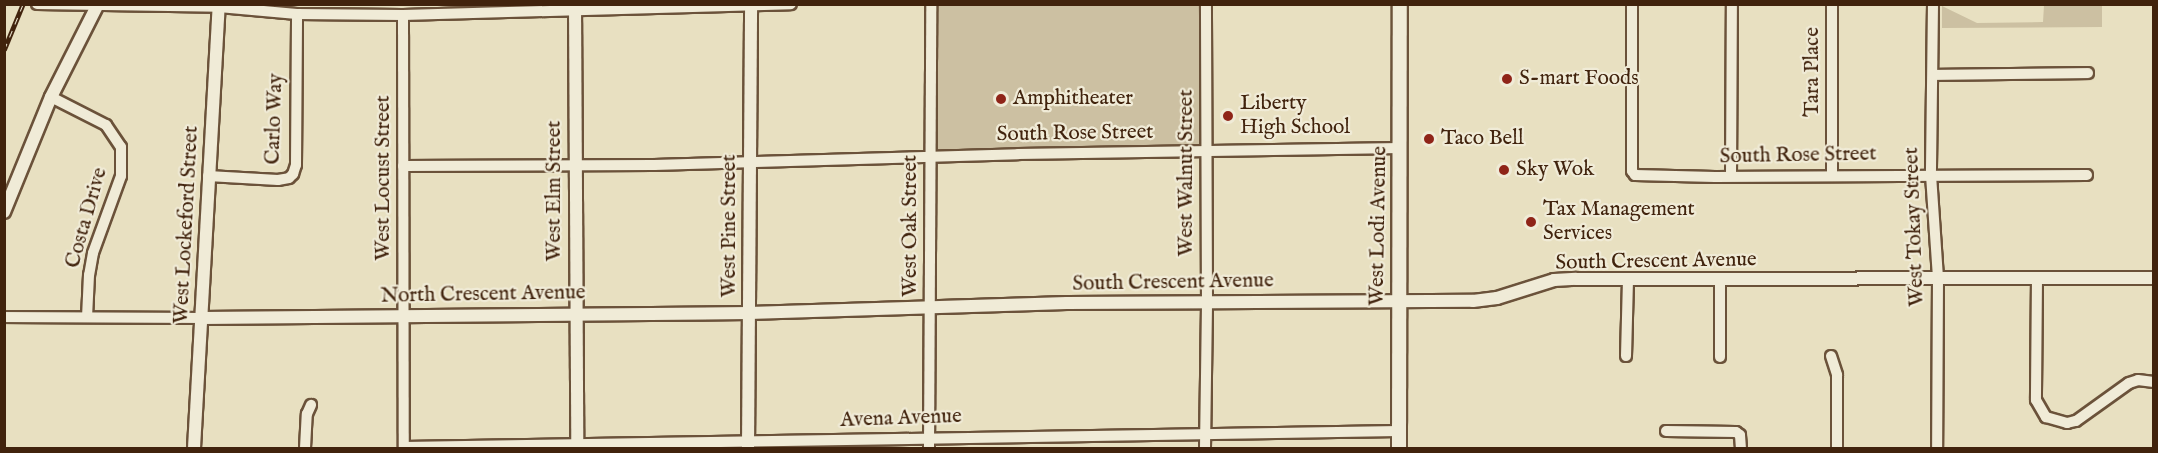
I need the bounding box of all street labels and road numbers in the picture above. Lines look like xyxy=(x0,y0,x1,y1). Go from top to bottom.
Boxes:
street label: Tara Place xyxy=(1800,27,1826,117)
street label: Carlo Way xyxy=(261,73,289,165)
street label: West Walnut Street xyxy=(1174,89,1200,257)
street label: West Locust Street xyxy=(371,95,397,261)
street label: West Elm Street xyxy=(542,120,568,262)
street label: South Rose Street xyxy=(996,120,1154,148)
street label: West Lockeford Street xyxy=(169,125,205,325)
street label: South Rose Street xyxy=(1719,142,1877,170)
street label: West Lodi Avenue xyxy=(1365,146,1393,306)
street label: West Tokay Street xyxy=(1900,147,1930,307)
street label: West Pine Street xyxy=(717,154,743,298)
street label: West Oak Street xyxy=(898,155,924,297)
street label: Costa Drive xyxy=(61,165,113,271)
street label: South Crescent Avenue xyxy=(1555,248,1757,276)
street label: South Crescent Avenue xyxy=(1072,269,1274,297)
street label: North Crescent Avenue xyxy=(380,281,586,309)
street label: Avena Avenue xyxy=(840,404,962,434)

